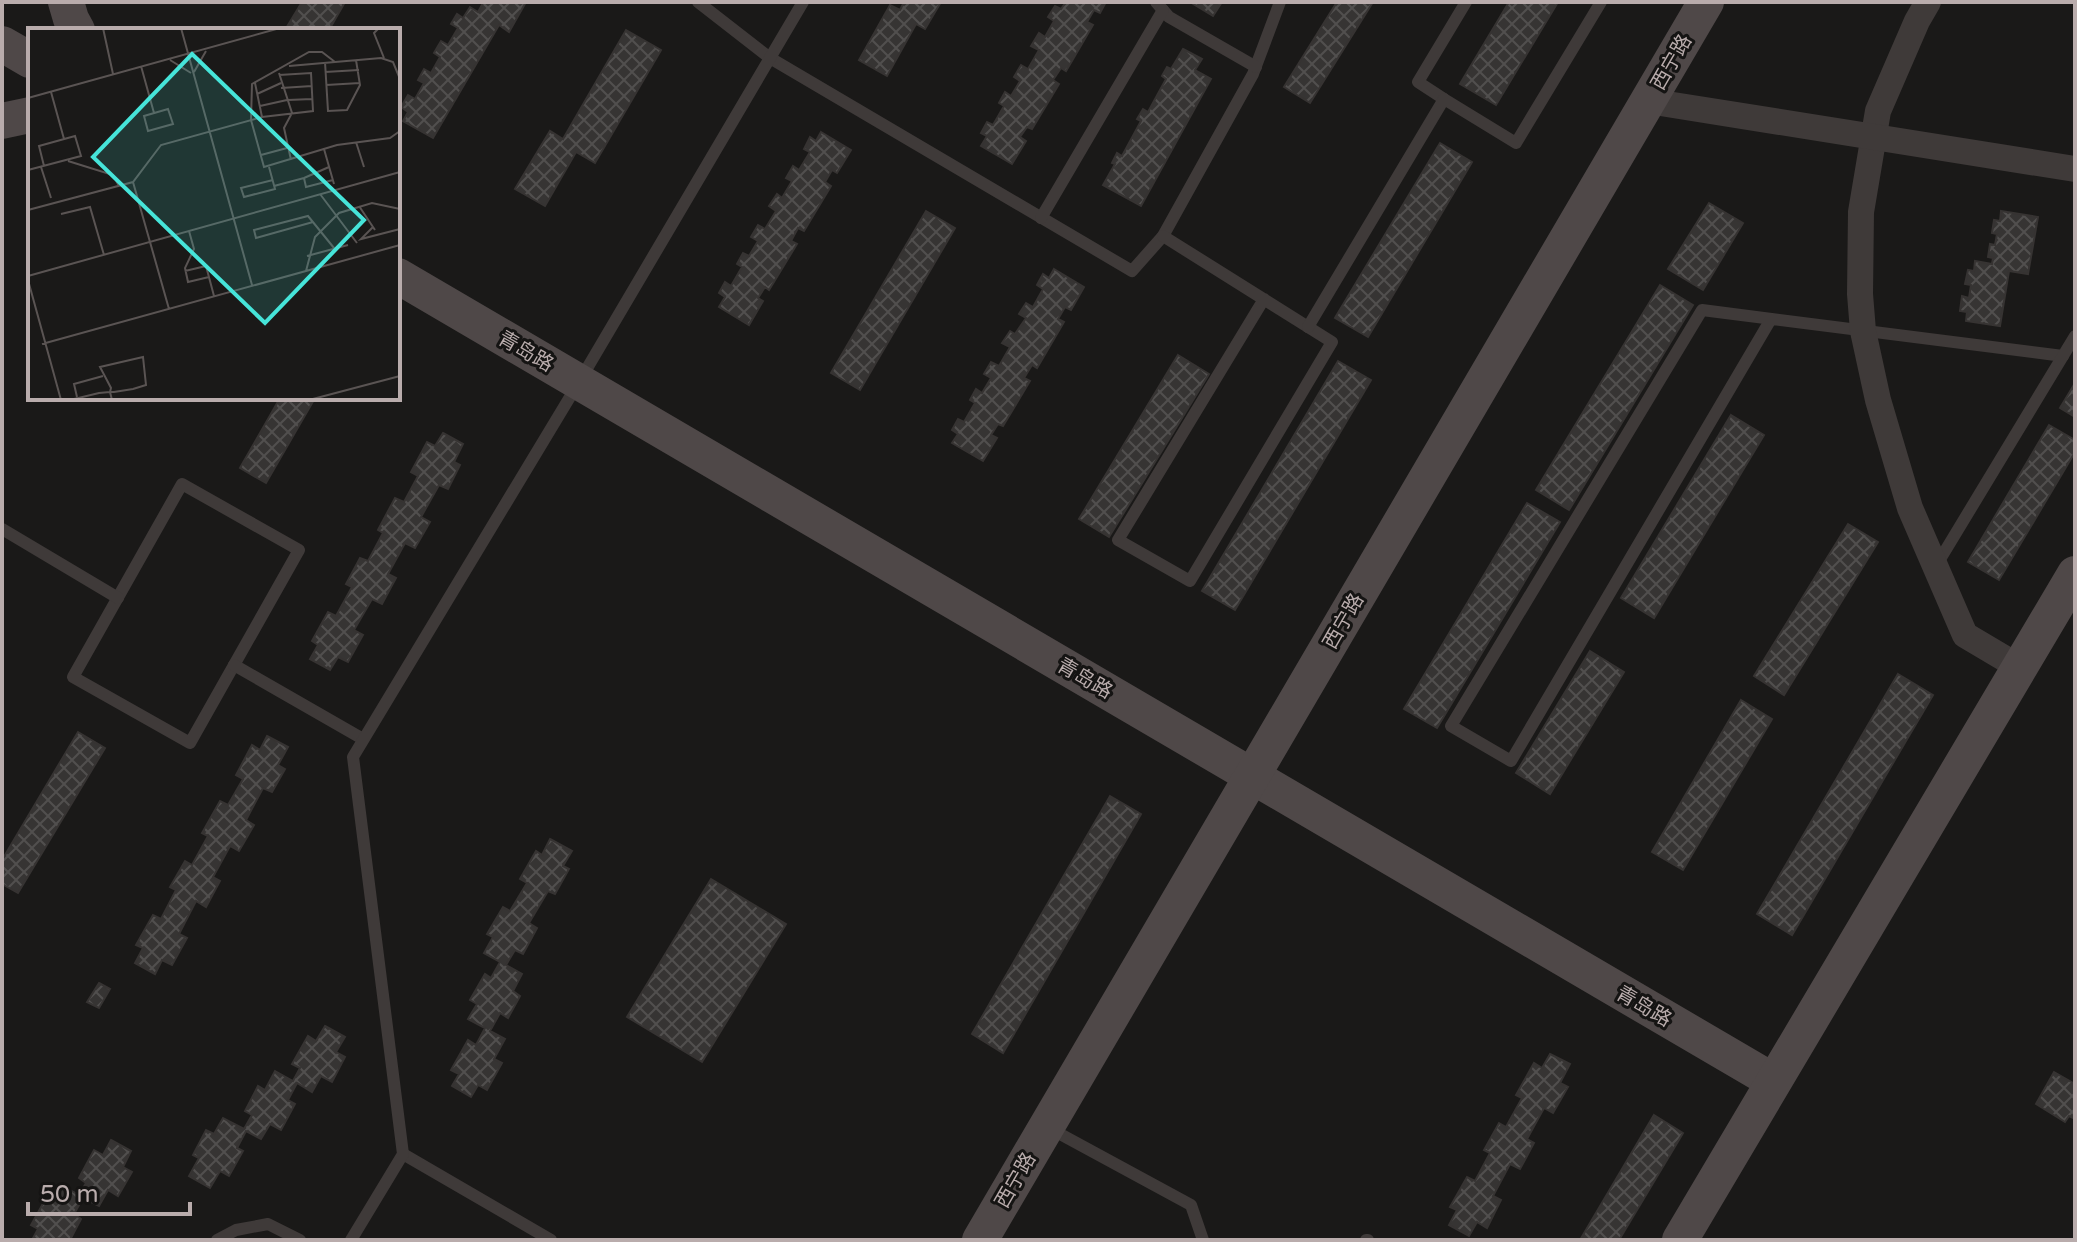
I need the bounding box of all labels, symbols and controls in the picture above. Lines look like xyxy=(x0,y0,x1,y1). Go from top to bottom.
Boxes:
inset map xyxy=(28,28,400,400)
street label: 西宁路 xyxy=(1646,31,1697,94)
street label: 青岛路 xyxy=(494,326,557,377)
street label: 西宁路 xyxy=(1318,590,1369,653)
street label: 青岛路 xyxy=(1053,653,1116,704)
street label: 青岛路 xyxy=(1612,981,1675,1032)
street label: 西宁路 xyxy=(990,1149,1041,1212)
scale bar xyxy=(28,1166,190,1216)
text: 50 m xyxy=(40,1180,98,1209)

